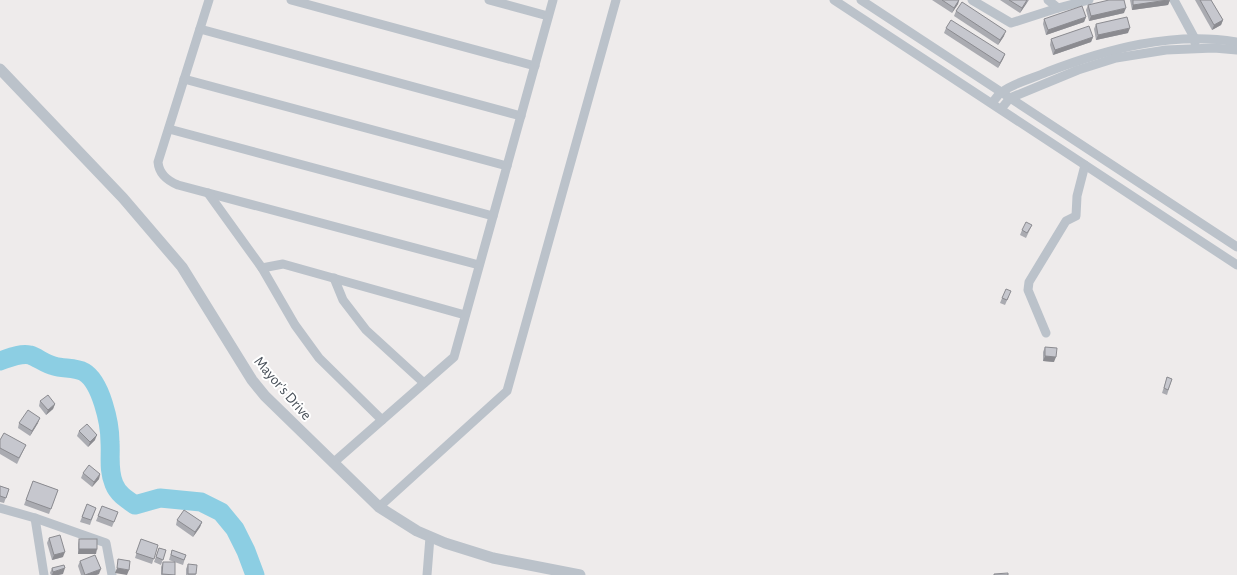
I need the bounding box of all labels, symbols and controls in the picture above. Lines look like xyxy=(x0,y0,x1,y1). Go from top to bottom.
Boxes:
street label: Mayor's Drive xyxy=(251,354,314,423)

